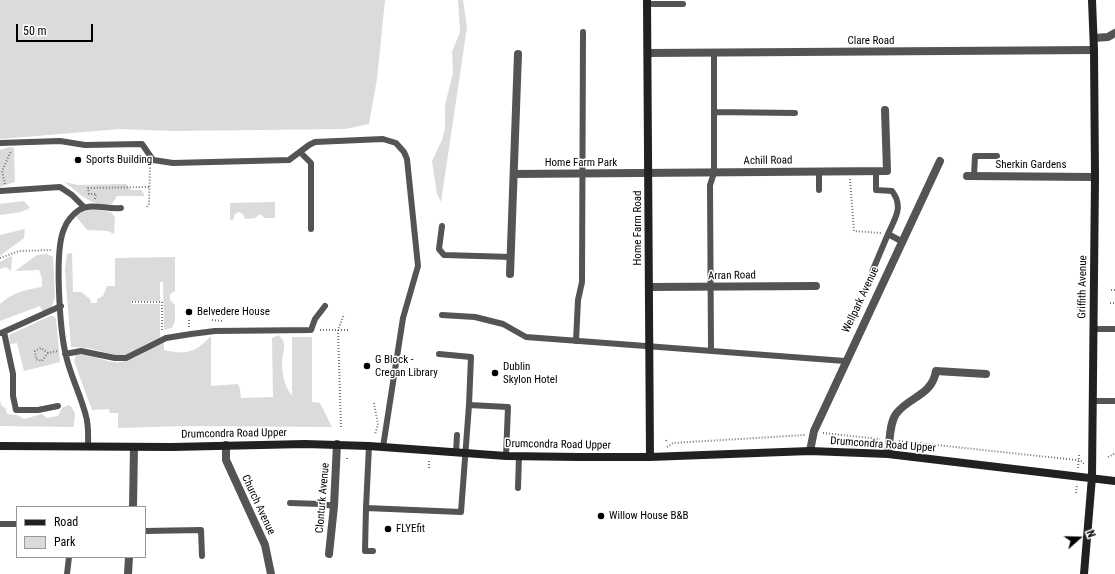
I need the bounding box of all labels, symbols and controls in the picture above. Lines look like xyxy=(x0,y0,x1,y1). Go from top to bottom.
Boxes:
scale bar xyxy=(18,16,95,42)
text: 50 m xyxy=(23,24,47,38)
street label: Clare Road xyxy=(847,34,895,48)
place label: Sports Building xyxy=(86,153,152,167)
street label: Achill Road xyxy=(743,154,793,168)
marker: Sports Building xyxy=(73,155,83,165)
street label: Home Farm Park xyxy=(545,156,617,170)
street label: Sherkin Gardens xyxy=(996,158,1066,172)
street label: Home Farm Road xyxy=(631,191,645,265)
street label: Griffith Avenue xyxy=(1076,255,1090,319)
street label: Wellpark Avenue xyxy=(840,265,882,335)
street label: Arran Road xyxy=(708,269,756,283)
place label: Belvedere House xyxy=(197,305,270,319)
marker: Belvedere House xyxy=(184,307,194,317)
place label: G Block - Cregan Library xyxy=(375,353,438,379)
place label: Dublin Skylon Hotel xyxy=(503,360,557,386)
marker: G Block - Cregan Library xyxy=(362,361,372,371)
marker: Dublin Skylon Hotel xyxy=(490,368,500,378)
street label: Drumcondra Road Upper xyxy=(181,426,287,442)
street label: Drumcondra Road Upper xyxy=(830,435,936,455)
street label: Drumcondra Road Upper xyxy=(505,437,611,453)
street label: Clonturk Avenue xyxy=(313,462,333,534)
street label: Church Avenue xyxy=(238,473,278,537)
legend xyxy=(16,506,146,558)
place label: Willow House B&B xyxy=(609,509,688,523)
marker: Willow House B&B xyxy=(596,511,606,521)
text: Road xyxy=(54,515,78,529)
north arrow xyxy=(1059,518,1099,558)
place label: FLYEfit xyxy=(396,522,425,536)
marker: FLYEfit xyxy=(383,524,393,534)
text: N xyxy=(1083,528,1098,539)
text: Park xyxy=(54,535,75,549)

